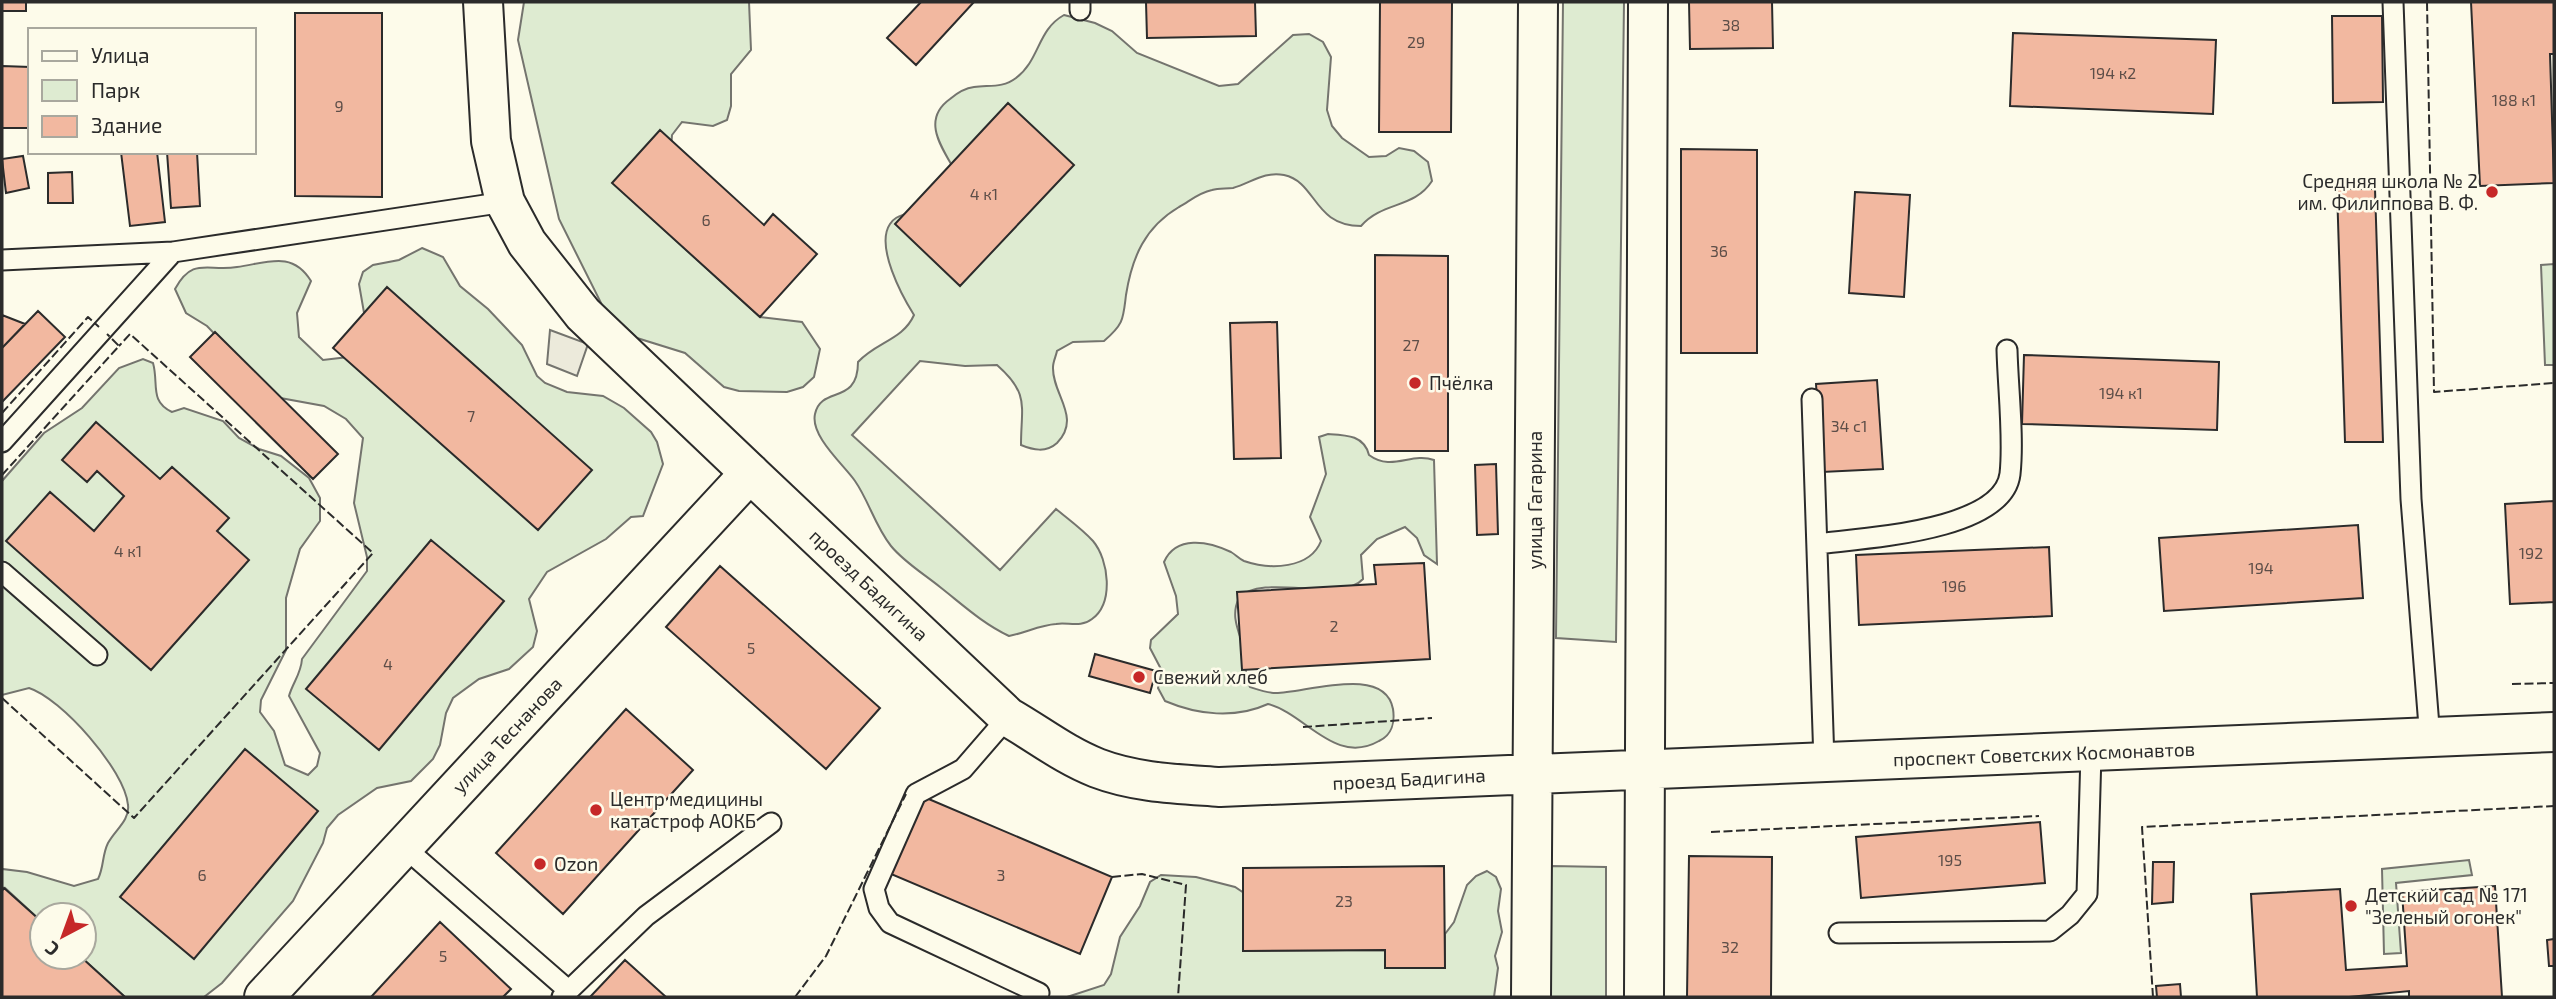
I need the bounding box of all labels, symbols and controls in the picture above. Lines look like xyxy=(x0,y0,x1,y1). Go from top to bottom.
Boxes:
house number: 38 xyxy=(1722,15,1740,34)
legend xyxy=(28,28,256,154)
house number: 29 xyxy=(1407,32,1425,51)
text: Улица xyxy=(91,42,150,67)
house number: 194 к2 xyxy=(2090,63,2136,82)
text: Парк xyxy=(91,77,140,102)
house number: 188 к1 xyxy=(2492,90,2536,109)
house number: 9 xyxy=(334,96,344,115)
text: Здание xyxy=(91,112,162,137)
place label: Средняя школа № 2 им. Филиппова В. Ф. xyxy=(2297,169,2478,214)
house number: 4 к1 xyxy=(970,184,998,203)
marker: Средняя школа № 2 им. Филиппова В. Ф. xyxy=(2484,184,2500,200)
house number: 6 xyxy=(701,210,711,229)
house number: 36 xyxy=(1710,241,1728,260)
house number: 27 xyxy=(1402,335,1420,354)
place label: Пчёлка xyxy=(1429,371,1493,394)
marker: Пчёлка xyxy=(1407,375,1423,391)
house number: 194 к1 xyxy=(2099,383,2143,402)
house number: 7 xyxy=(467,406,475,425)
house number: 34 с1 xyxy=(1831,416,1867,435)
street label: улица Гагарина xyxy=(1523,431,1547,569)
street label: проезд Бадигина xyxy=(805,524,933,645)
house number: 4 к1 xyxy=(114,541,142,560)
house number: 192 xyxy=(2519,543,2543,562)
house number: 194 xyxy=(2248,558,2274,577)
house number: 196 xyxy=(1942,576,1966,595)
house number: 2 xyxy=(1330,616,1339,635)
house number: 5 xyxy=(747,638,755,657)
house number: 4 xyxy=(383,654,393,673)
place label: Свежий хлеб xyxy=(1153,665,1268,688)
marker: Свежий хлеб xyxy=(1131,669,1147,685)
street label: улица Теснанова xyxy=(447,672,567,798)
street label: проспект Советских Космонавтов xyxy=(1893,737,2195,770)
street label: проезд Бадигина xyxy=(1332,763,1486,794)
place label: Центр медицины катастроф АОКБ xyxy=(610,787,763,832)
marker: Центр медицины катастроф АОКБ xyxy=(588,802,604,818)
house number: 195 xyxy=(1938,850,1962,869)
place label: Ozon xyxy=(554,852,598,875)
marker: Ozon xyxy=(532,856,548,872)
house number: 6 xyxy=(197,865,207,884)
house number: 3 xyxy=(997,865,1005,884)
place label: Детский сад № 171 "Зеленый огонек" xyxy=(2365,883,2528,928)
house number: 23 xyxy=(1335,891,1353,910)
marker: Детский сад № 171 "Зеленый огонек" xyxy=(2343,898,2359,914)
north arrow xyxy=(28,901,98,971)
text: С xyxy=(40,937,63,962)
house number: 32 xyxy=(1721,937,1739,956)
house number: 5 xyxy=(439,946,447,965)

